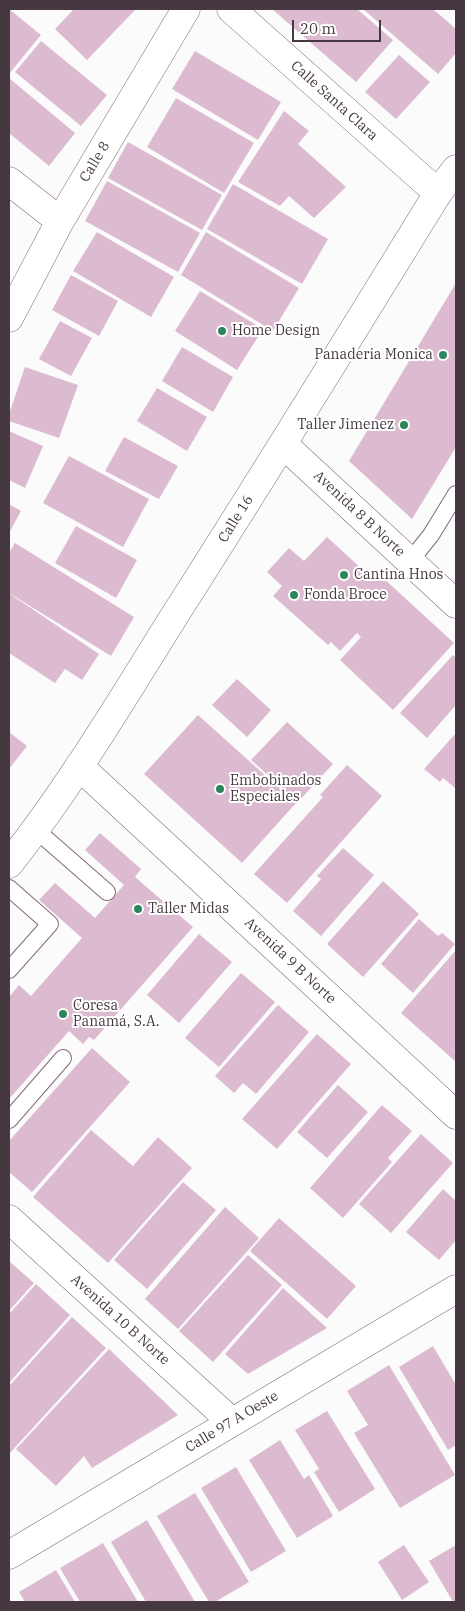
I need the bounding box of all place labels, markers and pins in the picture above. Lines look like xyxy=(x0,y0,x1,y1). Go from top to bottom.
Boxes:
place label: Home Design xyxy=(232,323,320,339)
marker: Home Design xyxy=(216,325,228,337)
place label: Panaderia Monica xyxy=(314,347,433,363)
marker: Panaderia Monica xyxy=(437,349,449,361)
place label: Taller Jimenez xyxy=(297,417,394,433)
marker: Taller Jimenez xyxy=(398,419,410,431)
place label: Cantina Hnos xyxy=(354,567,443,583)
marker: Cantina Hnos xyxy=(338,569,350,581)
place label: Fonda Broce xyxy=(304,587,387,603)
marker: Fonda Broce xyxy=(288,589,300,601)
place label: Embobinados Especiales xyxy=(230,773,321,806)
marker: Embobinados Especiales xyxy=(214,783,226,795)
place label: Taller Midas xyxy=(148,901,229,917)
marker: Taller Midas xyxy=(132,903,144,915)
place label: Coresa Panamá, S.A. xyxy=(73,998,160,1030)
marker: Coresa Panamá, S.A. xyxy=(57,1008,69,1020)

